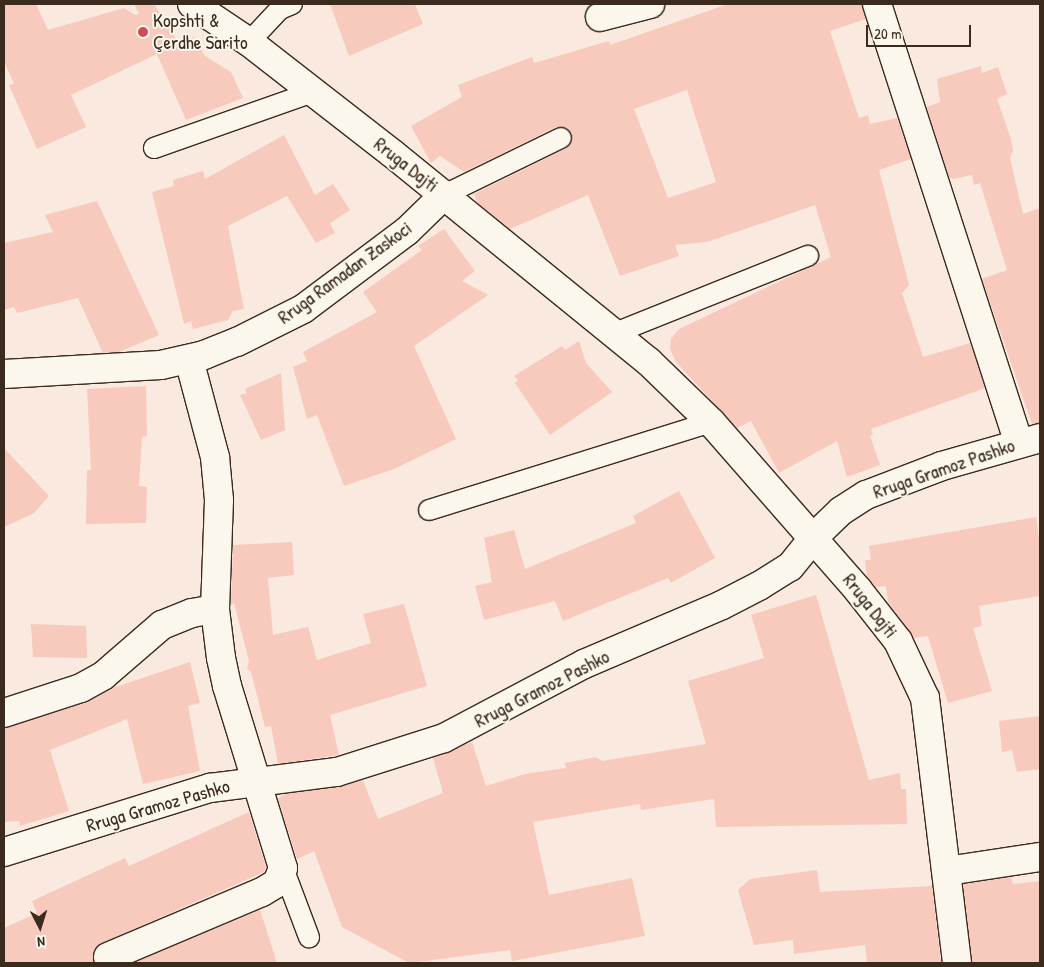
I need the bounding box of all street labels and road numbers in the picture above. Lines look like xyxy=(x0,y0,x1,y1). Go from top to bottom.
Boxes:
street label: Rruga Dajti xyxy=(369,133,443,197)
street label: Rruga Ramadan Zaskoci xyxy=(274,217,416,329)
street label: Rruga Gramoz Pashko xyxy=(870,434,1018,504)
street label: Rruga Dajti xyxy=(838,569,902,643)
street label: Rruga Gramoz Pashko xyxy=(471,645,613,733)
street label: Rruga Gramoz Pashko xyxy=(84,775,232,837)

